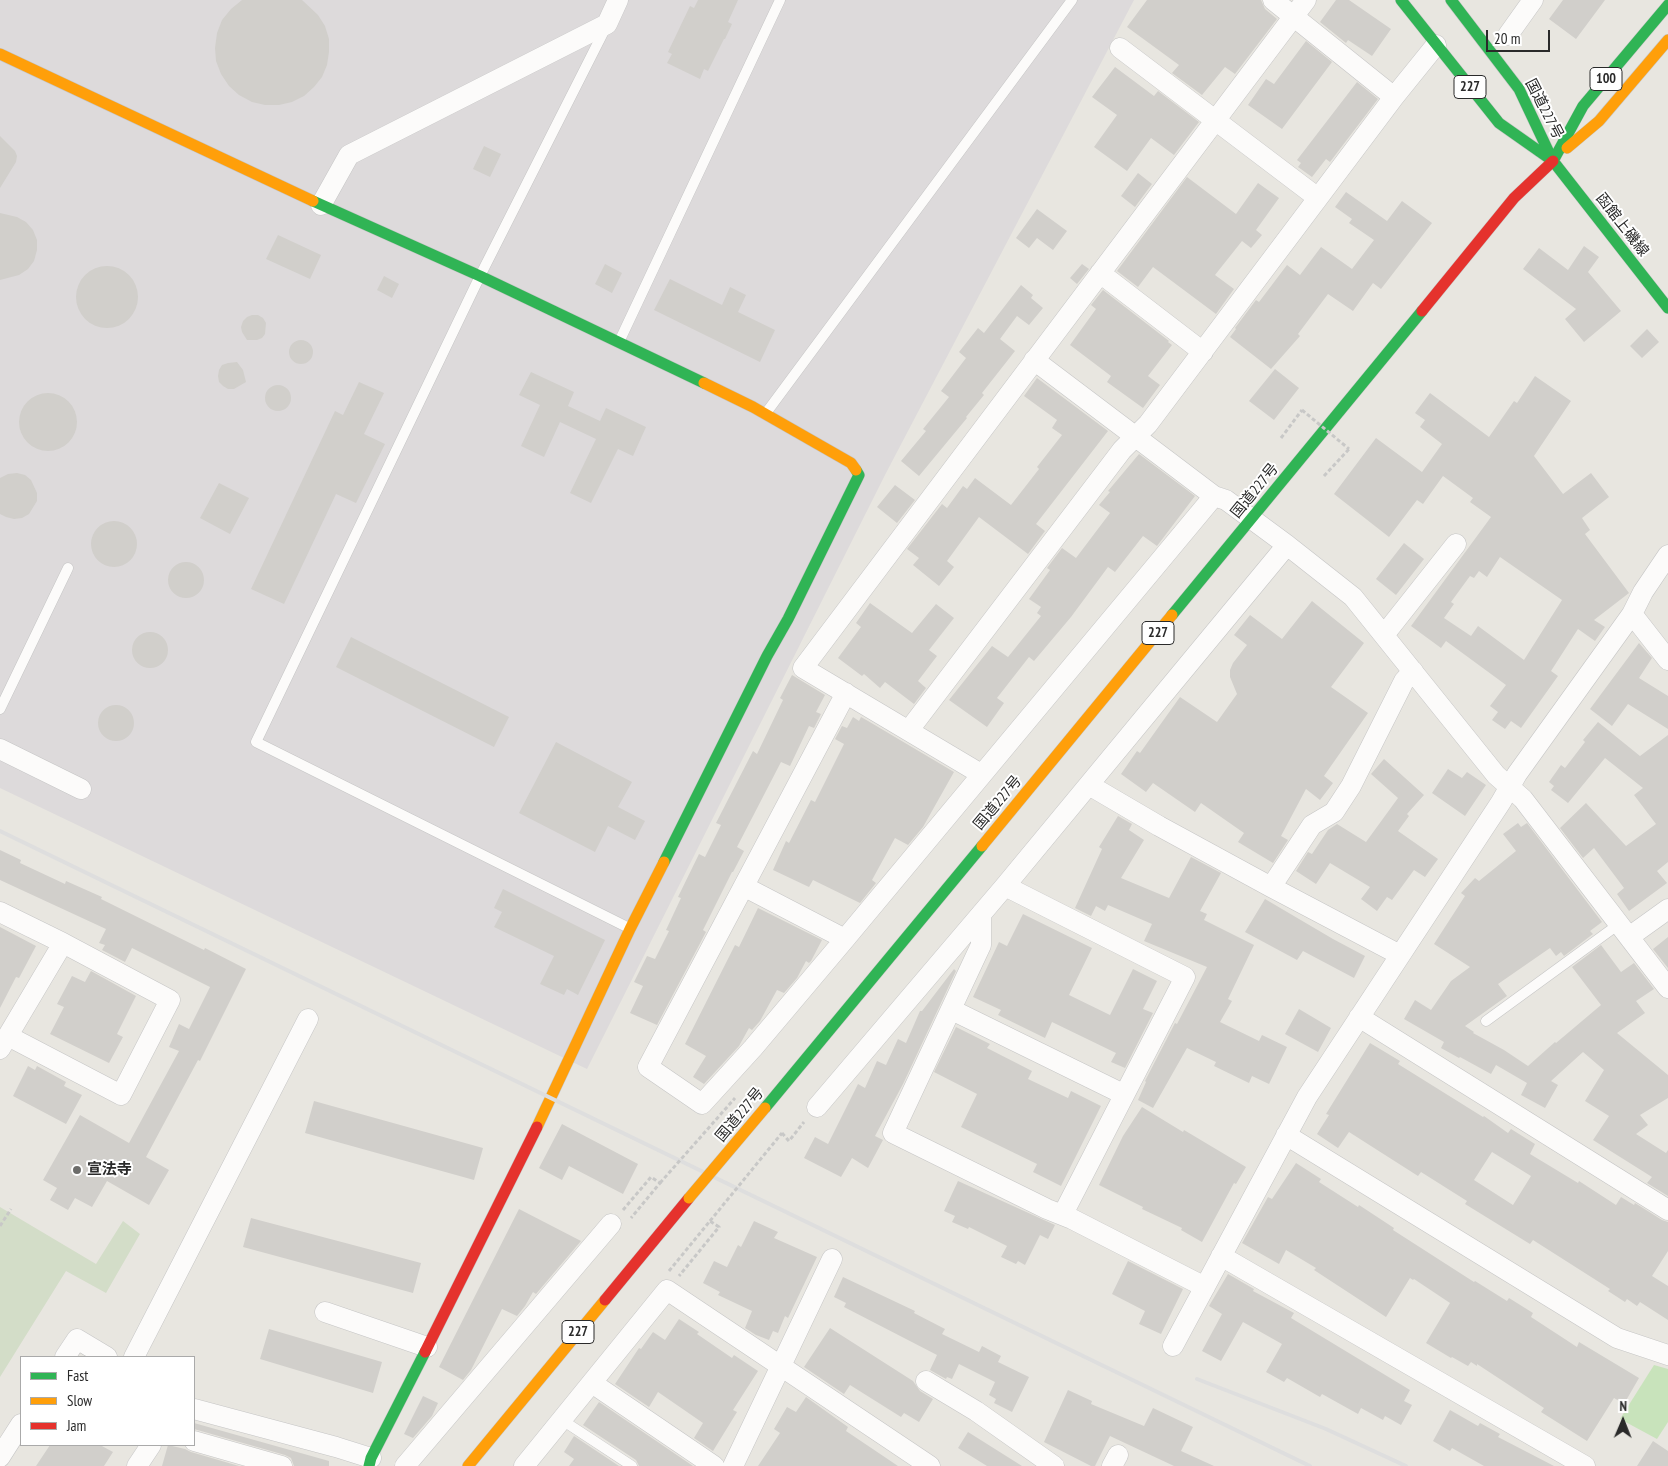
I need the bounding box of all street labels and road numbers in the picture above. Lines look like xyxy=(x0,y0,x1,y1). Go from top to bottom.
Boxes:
road number: 100 xyxy=(1590,68,1622,90)
road number: 227 xyxy=(1454,75,1486,98)
street label: 国道227号 xyxy=(1521,76,1567,142)
street label: 函館上磯線 xyxy=(1592,190,1652,260)
street label: 国道227号 xyxy=(1227,460,1283,522)
road number: 227 xyxy=(1142,622,1174,644)
street label: 国道227号 xyxy=(970,772,1026,834)
street label: 国道227号 xyxy=(712,1084,768,1146)
road number: 227 xyxy=(562,1320,594,1344)

